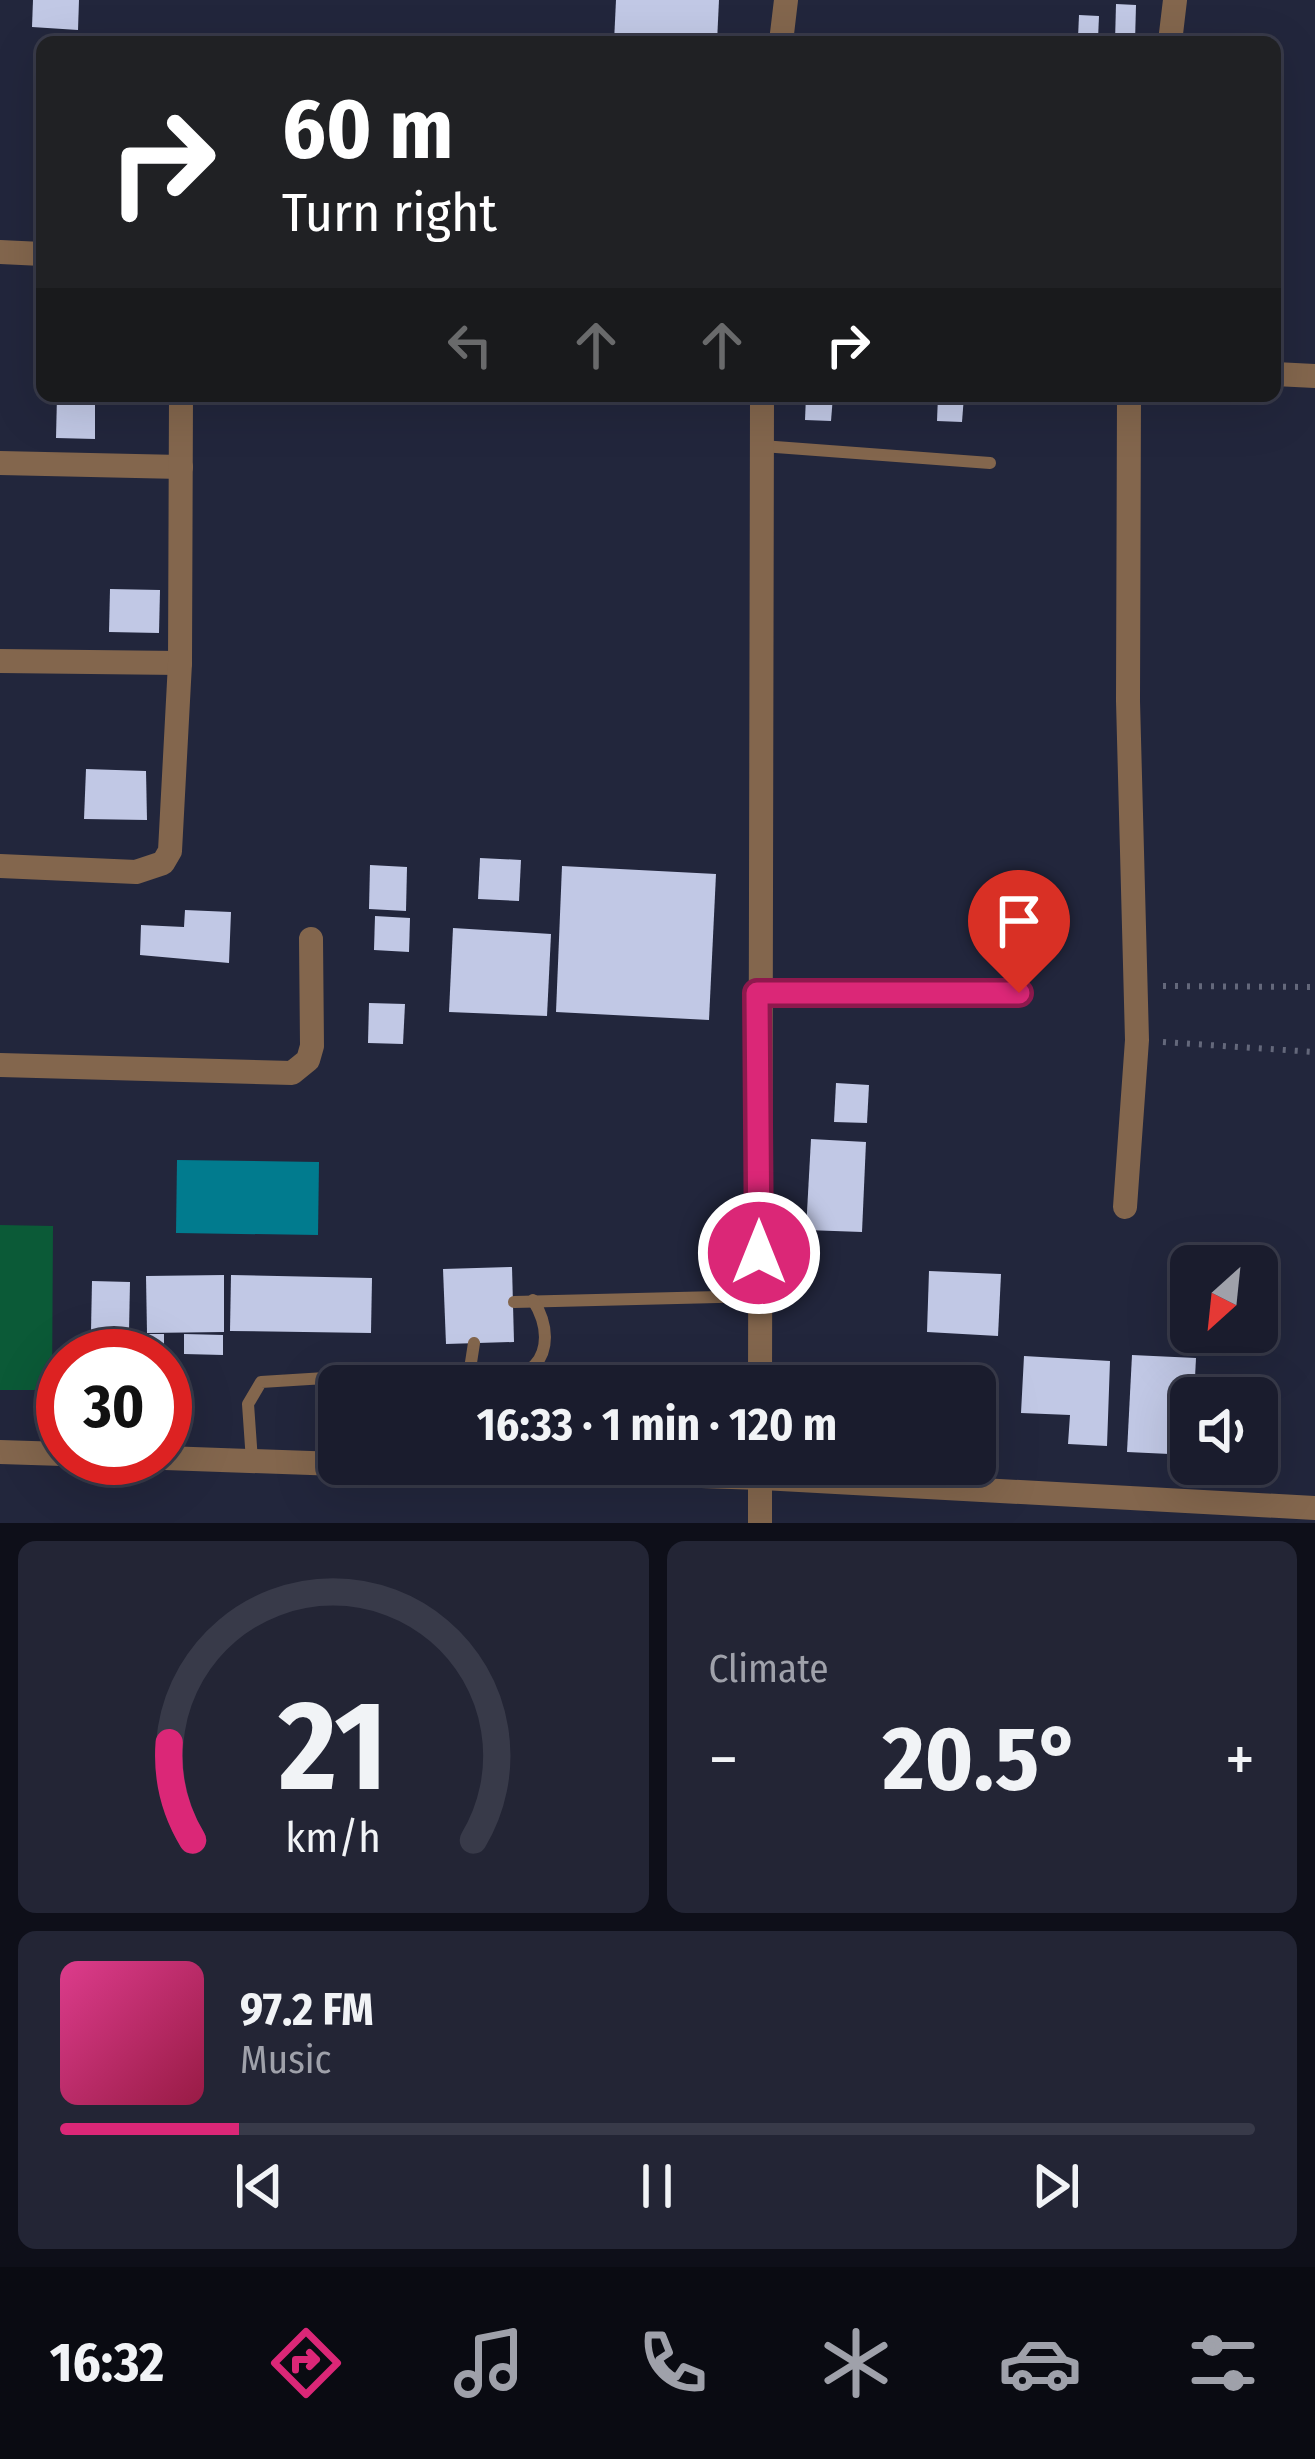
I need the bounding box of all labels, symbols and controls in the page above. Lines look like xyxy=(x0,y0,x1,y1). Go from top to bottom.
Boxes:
text: 60 m xyxy=(282,79,453,180)
icon: right xyxy=(84,84,240,240)
text: Turn right xyxy=(282,181,497,245)
icon: left xyxy=(437,312,503,378)
icon: ahead xyxy=(563,312,629,378)
icon: ahead xyxy=(689,312,755,378)
icon: right xyxy=(815,312,881,378)
pin xyxy=(968,870,1070,993)
icon: arrive xyxy=(986,888,1052,954)
position arrow xyxy=(696,1190,822,1316)
north arrow xyxy=(1170,1245,1278,1353)
map controls xyxy=(1170,1245,1278,1485)
speed limit sign: 30 xyxy=(36,1329,192,1485)
button: sound xyxy=(1170,1377,1278,1485)
text: 16:33 · 1 min · 120 m xyxy=(477,1398,837,1452)
text: Climate xyxy=(709,1646,829,1692)
text: 21 xyxy=(278,1672,387,1822)
text: 20.5° xyxy=(883,1705,1080,1813)
text: − xyxy=(709,1720,738,1799)
text: + xyxy=(1225,1720,1255,1799)
text: km/h xyxy=(285,1812,381,1863)
text: 97.2 FM xyxy=(240,1983,374,2037)
text: Music xyxy=(240,2037,331,2083)
icon: previous xyxy=(226,2153,292,2219)
icon: pause xyxy=(624,2153,690,2219)
icon: next xyxy=(1023,2153,1089,2219)
icon: directions xyxy=(264,2321,348,2405)
icon: music xyxy=(447,2321,531,2405)
icon: phone xyxy=(631,2321,715,2405)
icon: climate xyxy=(814,2321,898,2405)
icon: car xyxy=(998,2321,1082,2405)
icon: filters xyxy=(1181,2321,1265,2405)
text: 16:32 xyxy=(50,2331,164,2395)

